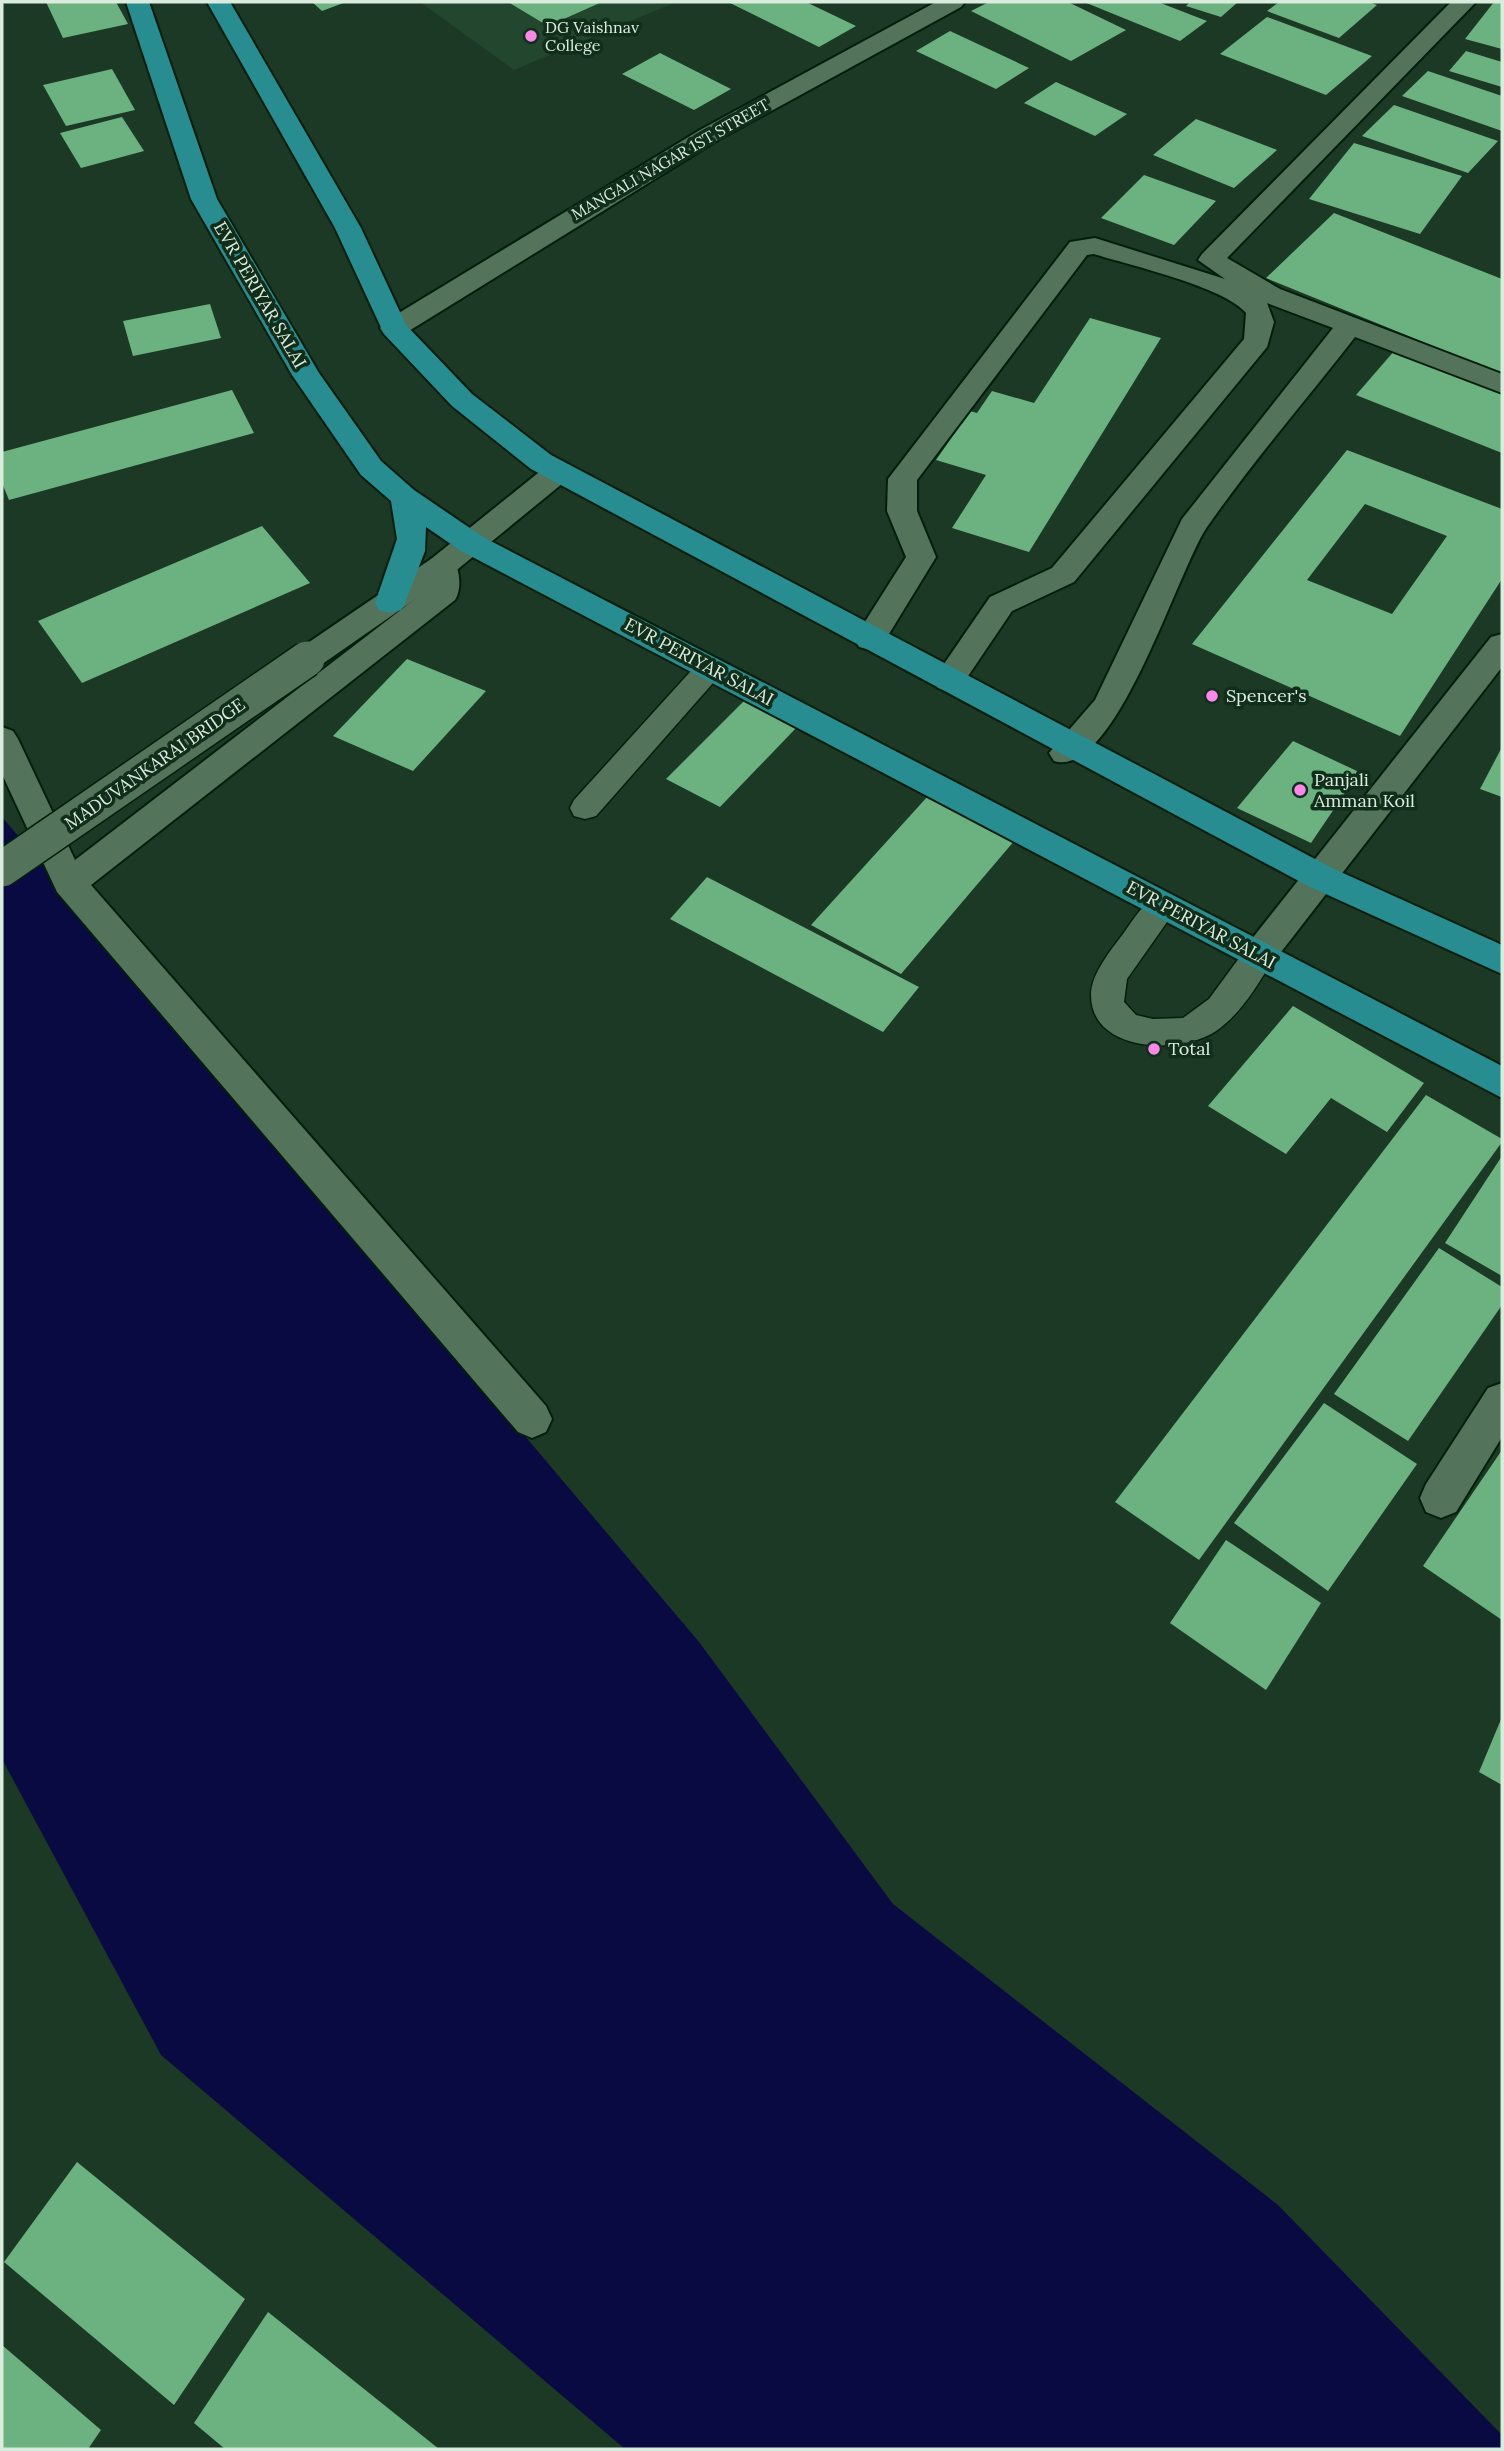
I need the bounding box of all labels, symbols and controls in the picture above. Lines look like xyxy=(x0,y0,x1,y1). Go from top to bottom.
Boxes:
place label: DG Vaishnav College xyxy=(545,17,640,55)
marker: DG Vaishnav College xyxy=(523,28,539,44)
street label: MANGALI NAGAR 1ST STREET xyxy=(567,94,773,224)
street label: EVR PERIYAR SALAI xyxy=(209,217,312,372)
street label: EVR PERIYAR SALAI xyxy=(621,612,778,711)
place label: Spencer's xyxy=(1226,684,1307,707)
marker: Spencer's xyxy=(1204,688,1220,704)
street label: MADUVANKARAI BRIDGE xyxy=(60,692,249,835)
place label: Panjali Amman Koil xyxy=(1313,768,1415,812)
marker: Panjali Amman Koil xyxy=(1292,782,1308,798)
street label: EVR PERIYAR SALAI xyxy=(1123,875,1280,974)
place label: Total xyxy=(1168,1037,1210,1060)
marker: Total xyxy=(1146,1041,1162,1057)

